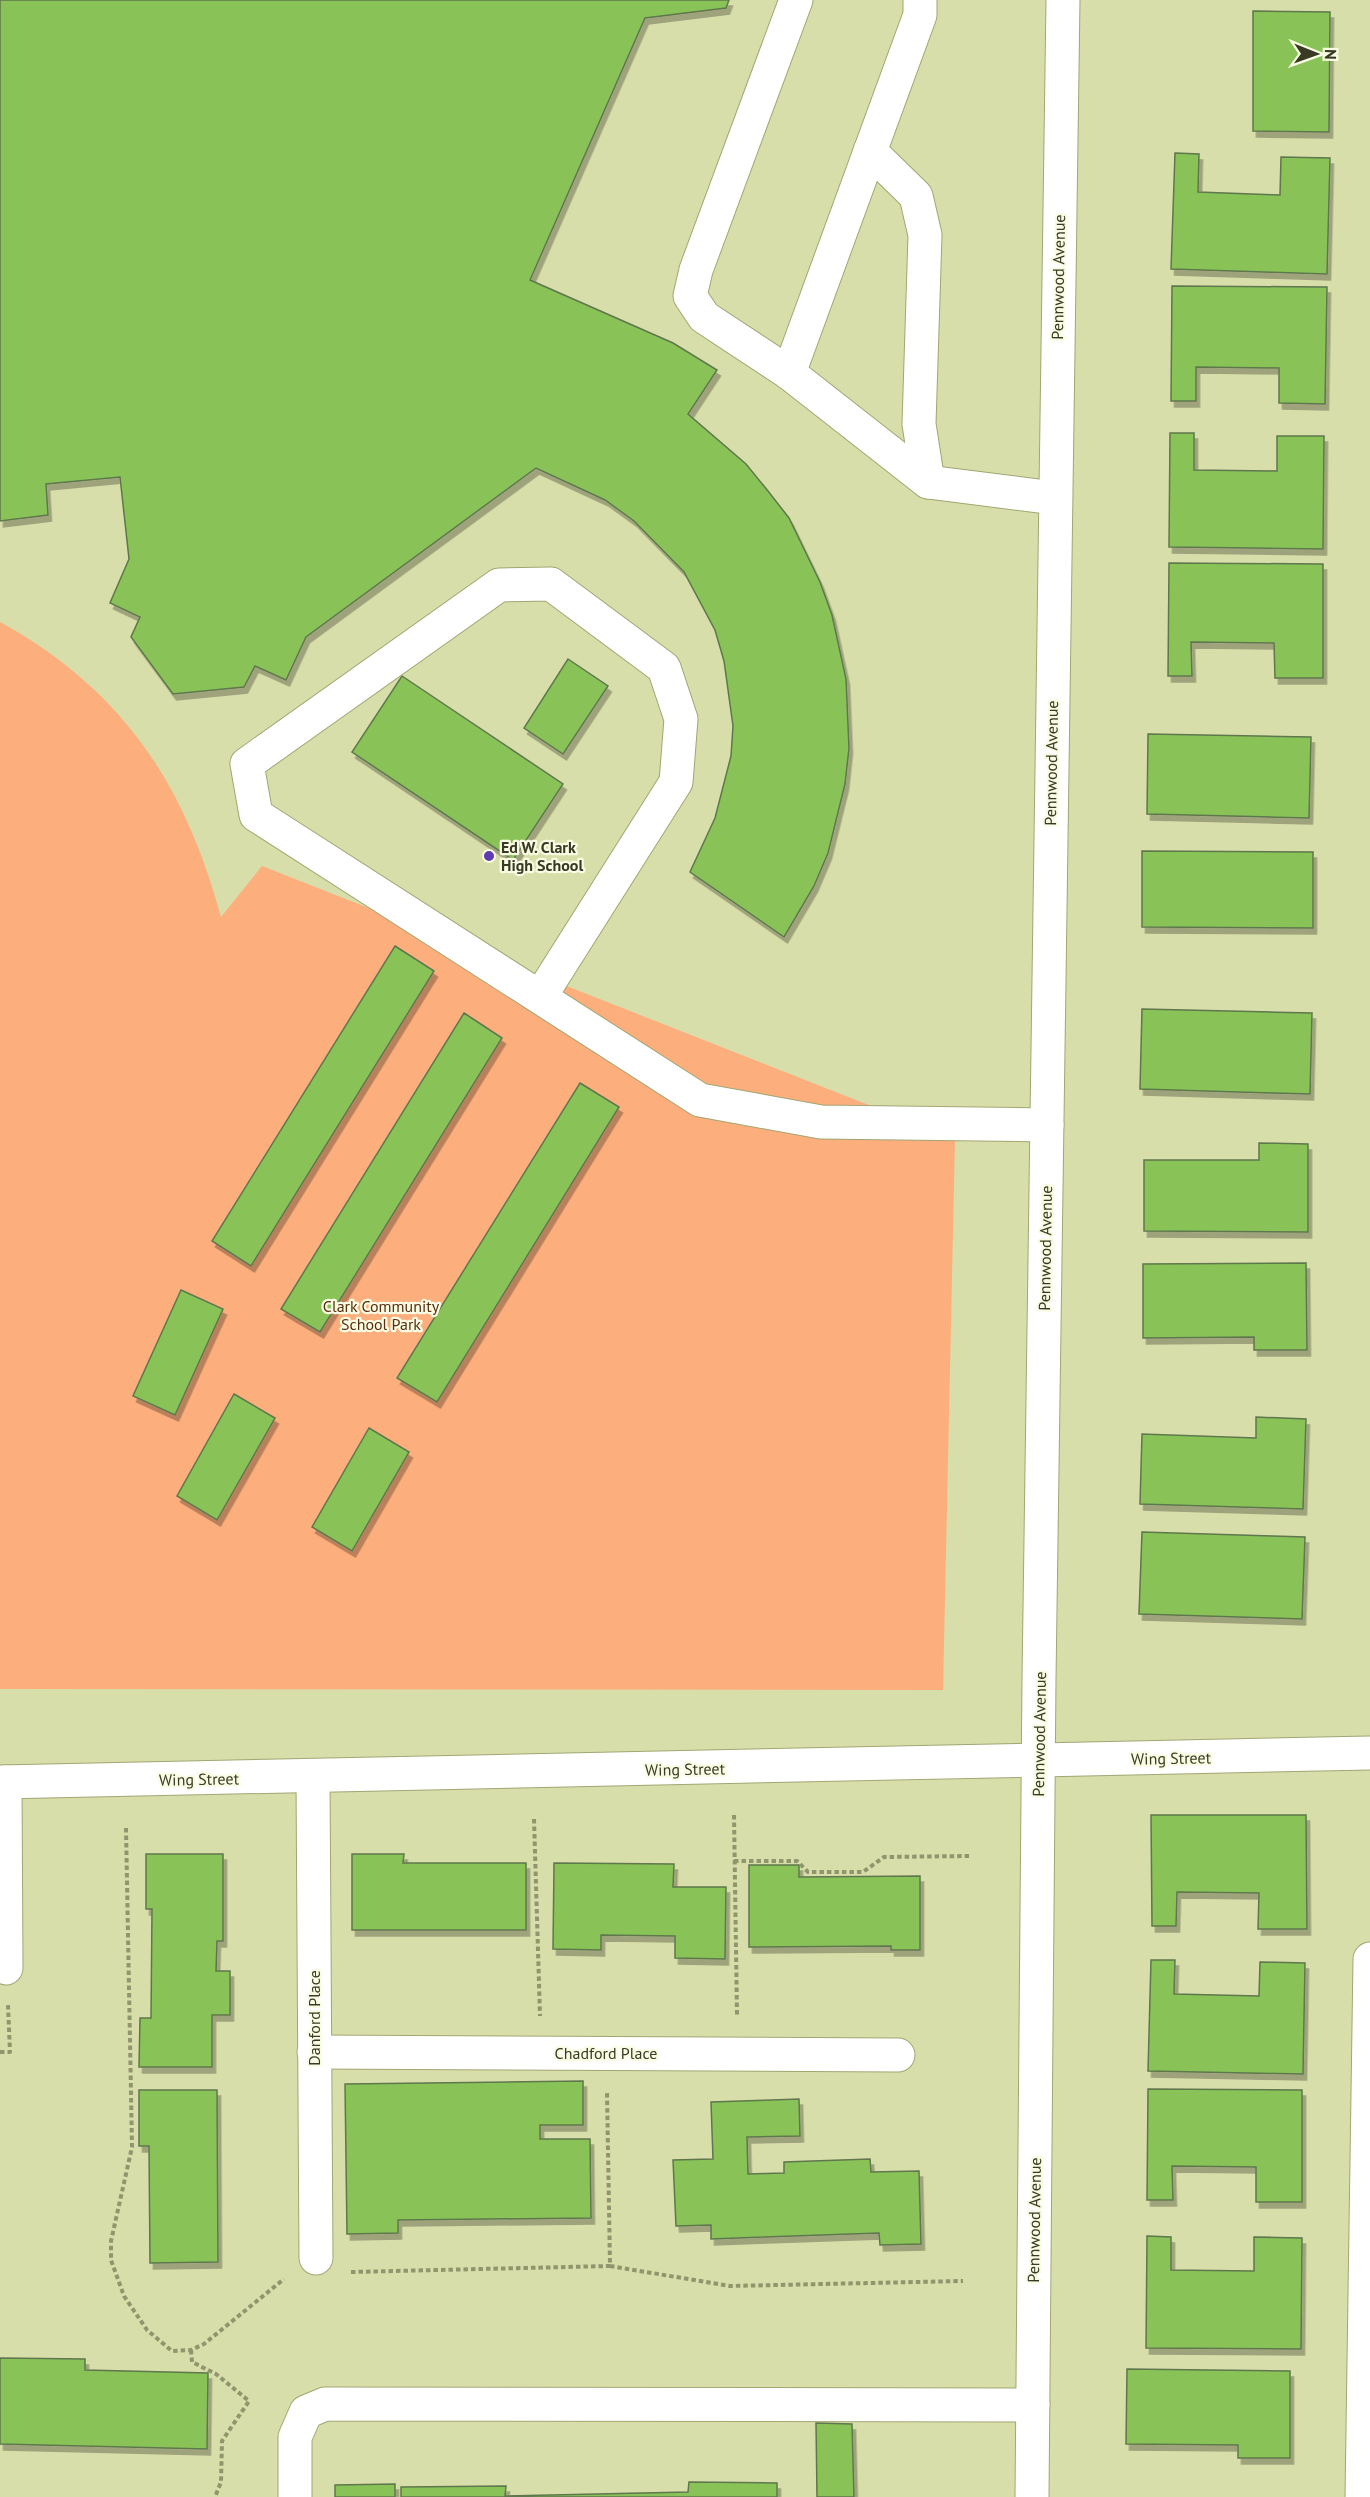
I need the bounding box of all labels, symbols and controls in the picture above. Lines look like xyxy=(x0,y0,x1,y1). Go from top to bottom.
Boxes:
north arrow xyxy=(1286,24,1346,84)
text: N xyxy=(1321,49,1341,60)
street label: Pennwood Avenue xyxy=(1047,214,1069,340)
street label: Pennwood Avenue xyxy=(1040,700,1062,826)
place label: Ed W. Clark High School xyxy=(501,837,583,875)
marker: Ed W. Clark High School xyxy=(482,849,496,863)
street label: Pennwood Avenue xyxy=(1034,1185,1056,1311)
park label: Clark Community School Park xyxy=(323,1296,440,1334)
street label: Pennwood Avenue xyxy=(1028,1671,1050,1797)
street label: Wing Street xyxy=(1131,1747,1212,1769)
street label: Wing Street xyxy=(645,1758,726,1780)
street label: Wing Street xyxy=(159,1768,240,1790)
street label: Danford Place xyxy=(304,1970,324,2066)
street label: Chadford Place xyxy=(555,2043,657,2063)
street label: Pennwood Avenue xyxy=(1023,2157,1045,2283)

